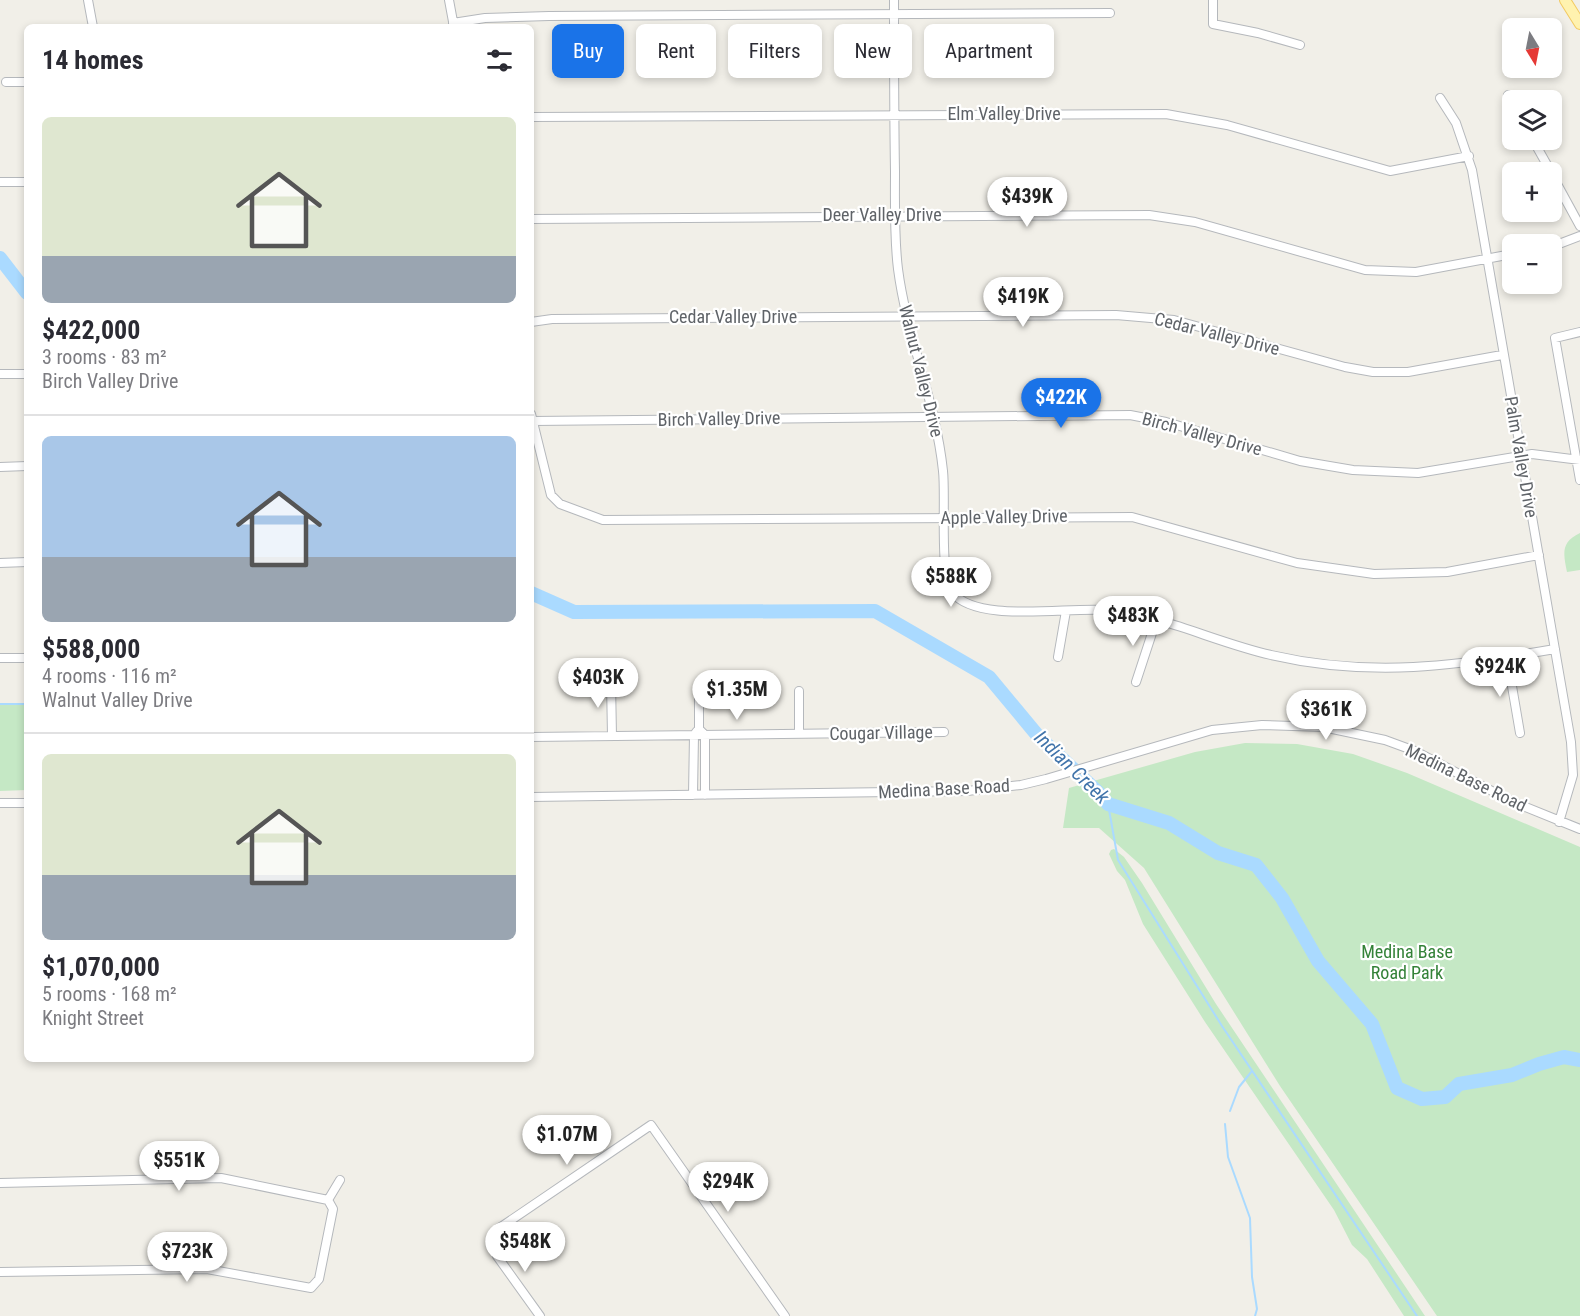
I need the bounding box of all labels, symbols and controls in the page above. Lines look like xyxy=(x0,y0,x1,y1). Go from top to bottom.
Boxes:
north arrow xyxy=(1502,18,1562,78)
map controls xyxy=(1502,18,1562,294)
chip: Buy xyxy=(552,24,624,78)
chip: Rent xyxy=(636,24,716,78)
chip: Filters xyxy=(728,24,822,78)
chip: New xyxy=(834,24,912,78)
chip: Apartment xyxy=(924,24,1054,78)
icon: filters xyxy=(483,44,516,77)
text: 14 homes xyxy=(42,45,144,75)
button: layers xyxy=(1502,90,1562,150)
street label: Elm Valley Drive xyxy=(947,103,1061,124)
icon: home xyxy=(225,156,333,264)
button: + xyxy=(1502,162,1562,222)
pin: $439K xyxy=(985,177,1069,228)
text: $439K xyxy=(1001,184,1053,208)
street label: Deer Valley Drive xyxy=(822,204,942,225)
button: − xyxy=(1502,234,1562,294)
pin: $419K xyxy=(981,277,1065,328)
text: $419K xyxy=(997,284,1049,308)
street label: Walnut Valley Drive xyxy=(895,303,948,439)
street label: Cedar Valley Drive xyxy=(669,306,797,327)
street label: Cedar Valley Drive xyxy=(1152,308,1282,359)
text: $422,000 xyxy=(42,315,140,345)
text: 3 rooms · 83 m² xyxy=(42,345,167,369)
text: Birch Valley Drive xyxy=(42,369,179,393)
pin: $422K xyxy=(1019,378,1103,429)
text: $422K xyxy=(1035,385,1087,409)
street label: Palm Valley Drive xyxy=(1500,395,1542,519)
street label: Birch Valley Drive xyxy=(657,407,781,430)
street label: Birch Valley Drive xyxy=(1140,407,1264,460)
icon: home xyxy=(225,475,333,583)
street label: Apple Valley Drive xyxy=(940,505,1068,528)
pin: $588K xyxy=(909,557,993,608)
text: $588K xyxy=(925,564,977,588)
pin: $483K xyxy=(1091,596,1175,647)
text: $483K xyxy=(1107,603,1159,627)
text: $588,000 xyxy=(42,634,140,664)
pin: $924K xyxy=(1458,647,1542,698)
text: $924K xyxy=(1474,654,1526,678)
pin: $403K xyxy=(556,658,640,709)
text: 4 rooms · 116 m² xyxy=(42,664,177,688)
text: $403K xyxy=(572,665,624,689)
pin: $1.35M xyxy=(688,670,786,721)
text: $1.35M xyxy=(706,677,768,701)
text: Walnut Valley Drive xyxy=(42,688,193,712)
pin: $361K xyxy=(1284,690,1368,741)
text: $361K xyxy=(1300,697,1352,721)
street label: Cougar Village xyxy=(829,721,933,744)
water label: Indian Creek xyxy=(1029,725,1115,810)
street label: Medina Base Road xyxy=(1402,739,1530,816)
street label: Medina Base Road xyxy=(878,775,1010,802)
icon: home xyxy=(225,793,333,901)
park label: Medina Base Road Park xyxy=(1361,941,1453,983)
text: $1,070,000 xyxy=(42,952,160,982)
text: 5 rooms · 168 m² xyxy=(42,982,177,1006)
text: Knight Street xyxy=(42,1006,144,1030)
pin: $1.07M xyxy=(518,1115,616,1166)
text: $1.07M xyxy=(536,1122,598,1146)
pin: $551K xyxy=(137,1141,221,1192)
text: $551K xyxy=(153,1148,205,1172)
pin: $294K xyxy=(686,1162,770,1213)
text: $294K xyxy=(702,1169,754,1193)
pin: $548K xyxy=(483,1222,567,1273)
text: $548K xyxy=(499,1229,551,1253)
pin: $723K xyxy=(145,1232,229,1283)
text: $723K xyxy=(161,1239,213,1263)

